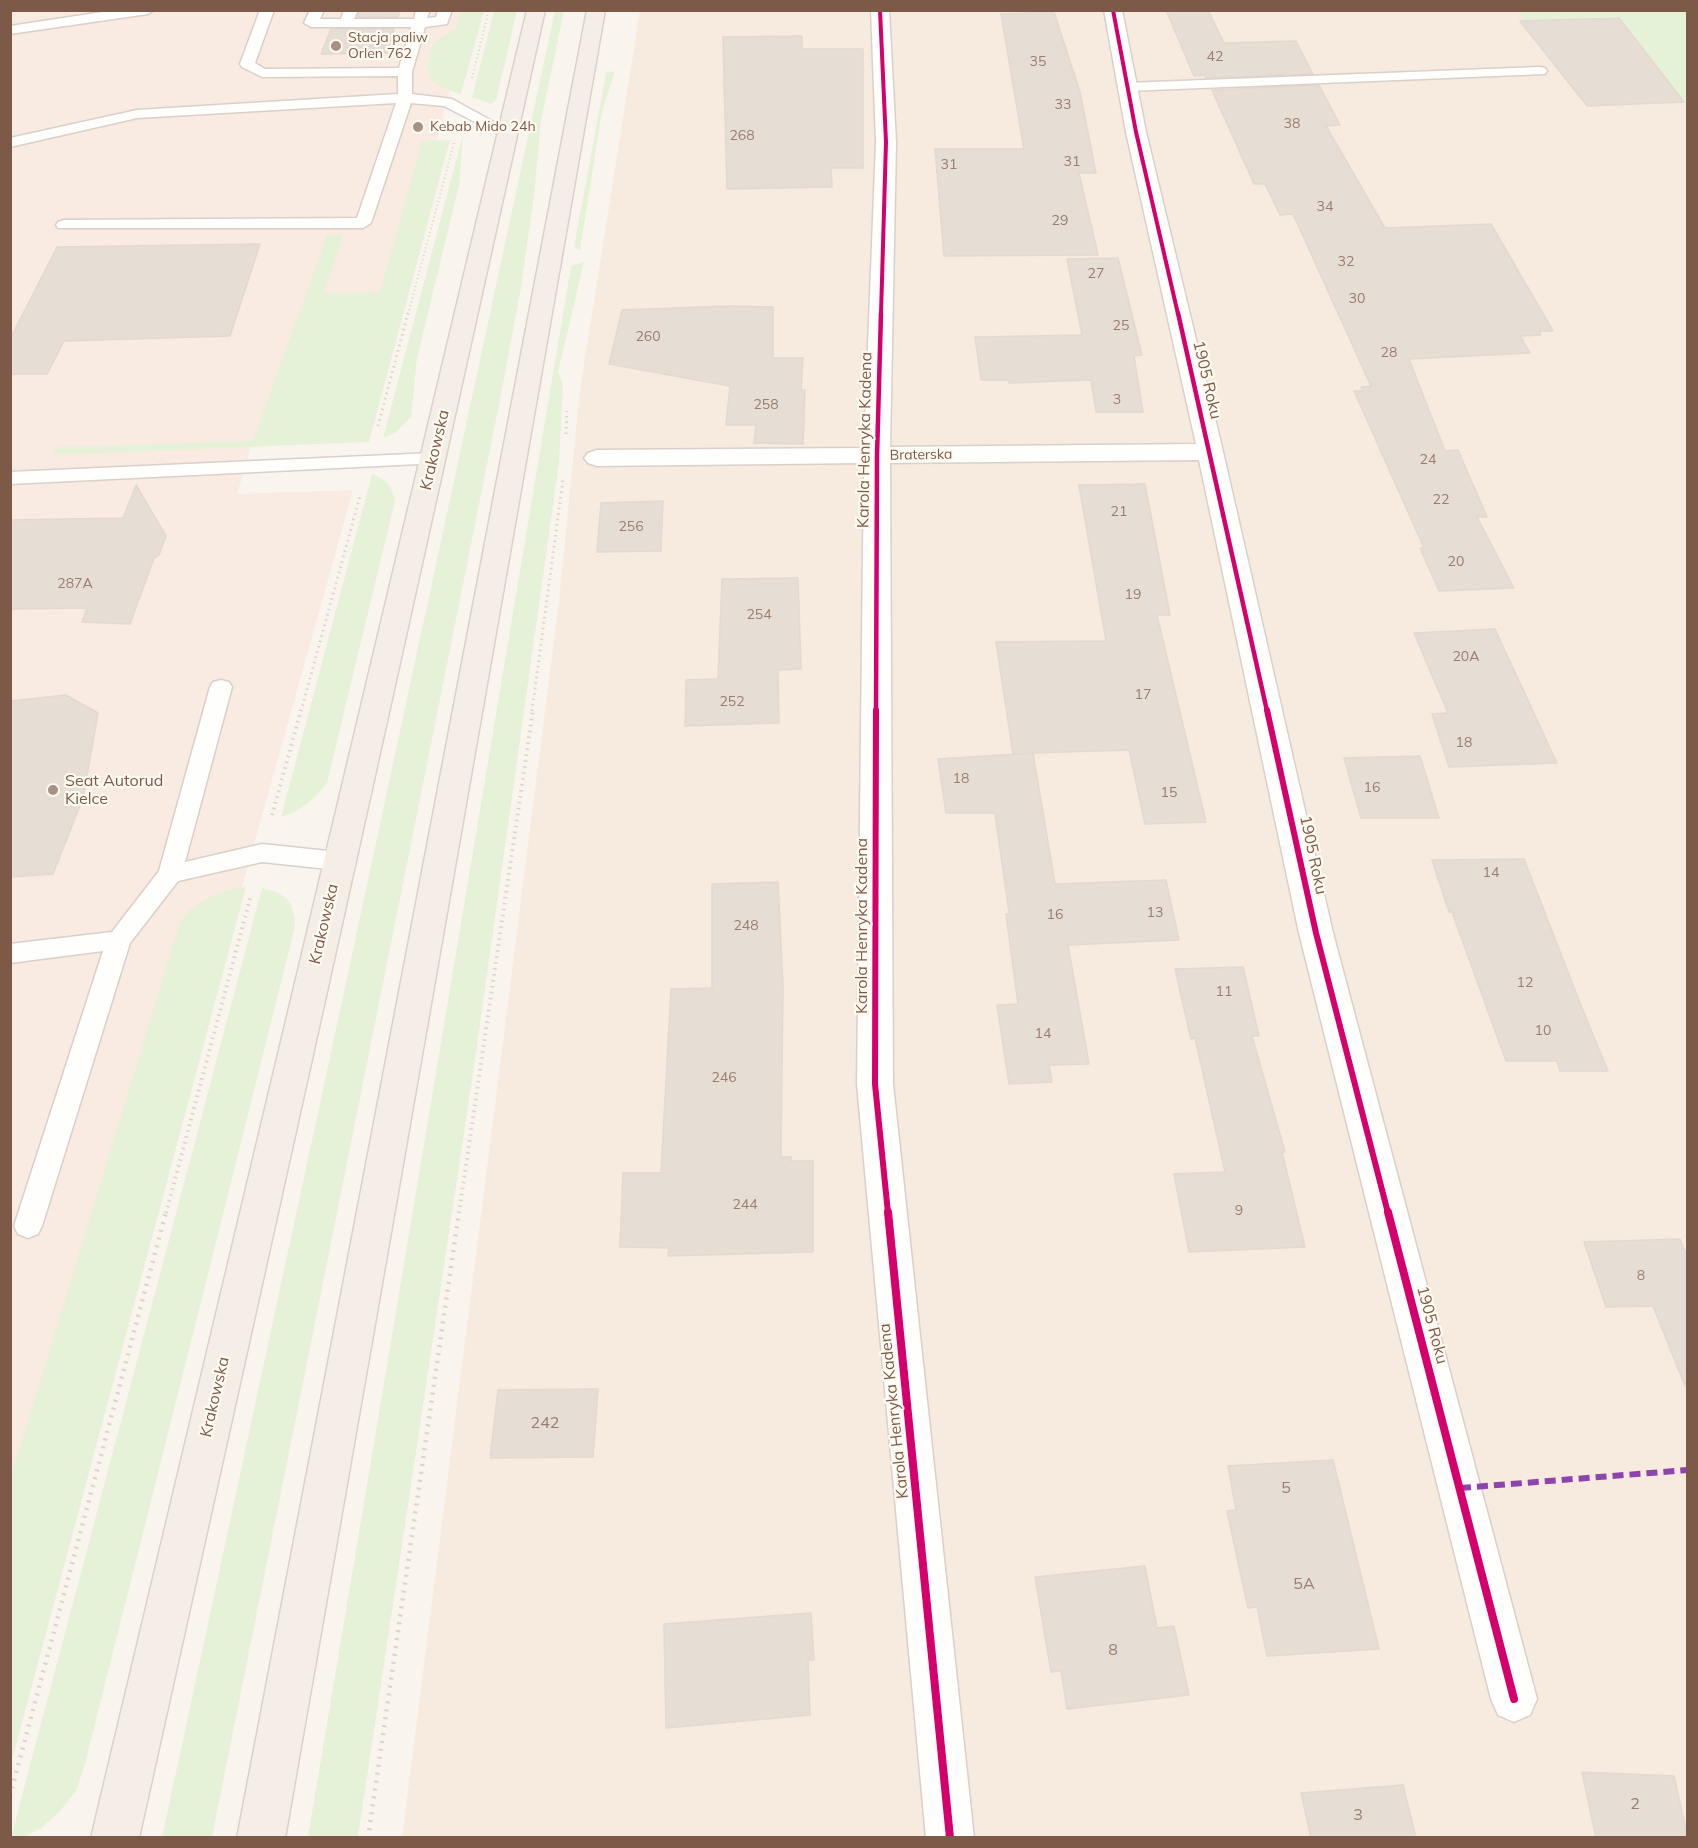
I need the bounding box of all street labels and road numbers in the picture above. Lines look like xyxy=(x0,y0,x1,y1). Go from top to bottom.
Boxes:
street label: 1905 Roku xyxy=(1189,339,1225,421)
street label: Karola Henryka Kadena xyxy=(854,352,876,528)
street label: Krakowska xyxy=(416,408,454,492)
street label: Braterska xyxy=(889,446,953,464)
street label: 1905 Roku xyxy=(1295,814,1331,896)
street label: Karola Henryka Kadena xyxy=(852,838,872,1014)
street label: Krakowska xyxy=(305,882,343,966)
street label: 1905 Roku xyxy=(1412,1284,1452,1366)
street label: Karola Henryka Kadena xyxy=(875,1322,913,1500)
street label: Krakowska xyxy=(196,1355,234,1439)

